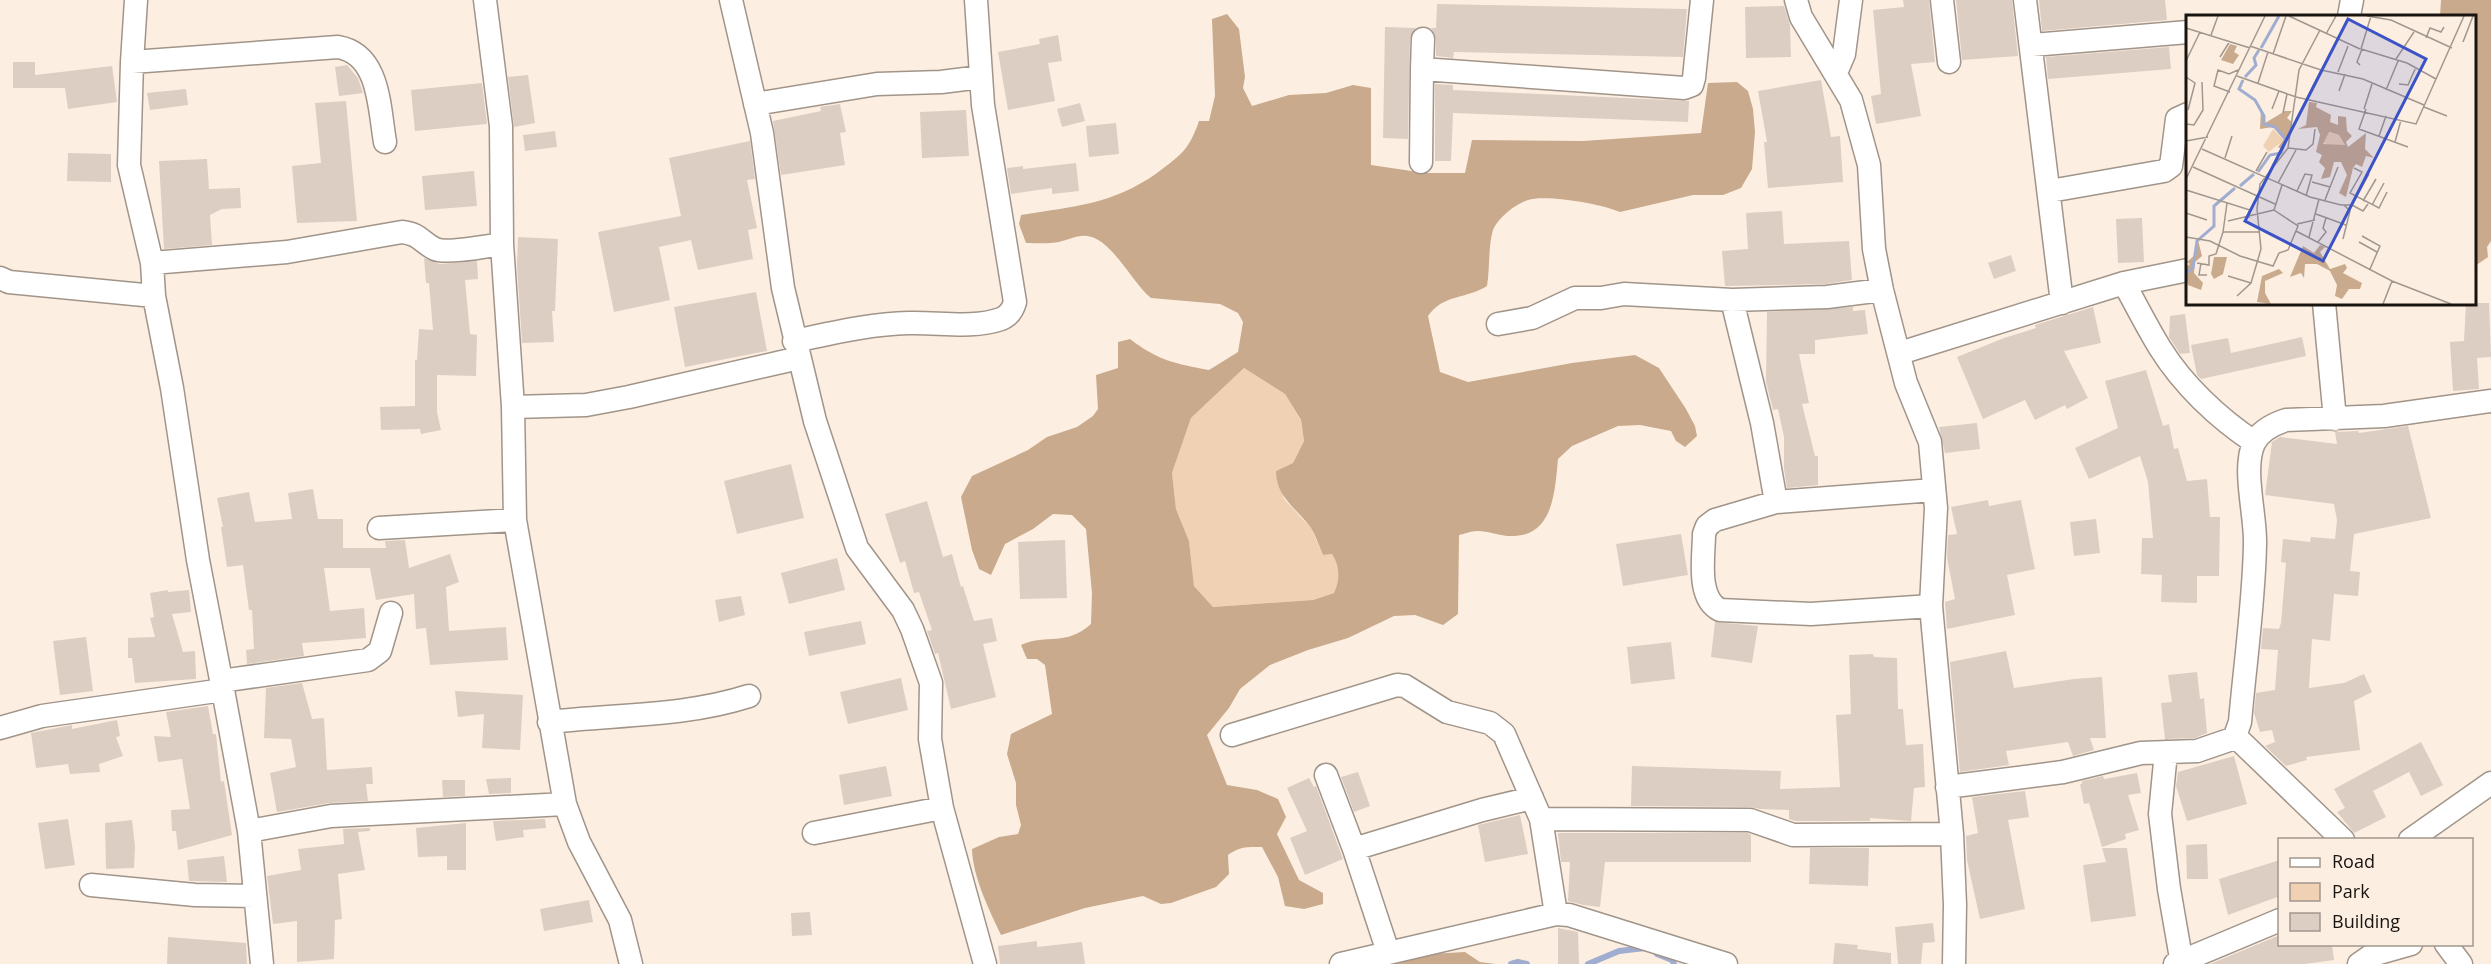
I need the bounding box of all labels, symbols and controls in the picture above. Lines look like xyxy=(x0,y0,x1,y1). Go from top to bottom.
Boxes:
inset map xyxy=(2186,15,2476,304)
legend xyxy=(2278,838,2473,946)
text: Road xyxy=(2332,849,2375,873)
text: Park xyxy=(2332,879,2370,903)
text: Building xyxy=(2332,909,2400,933)

